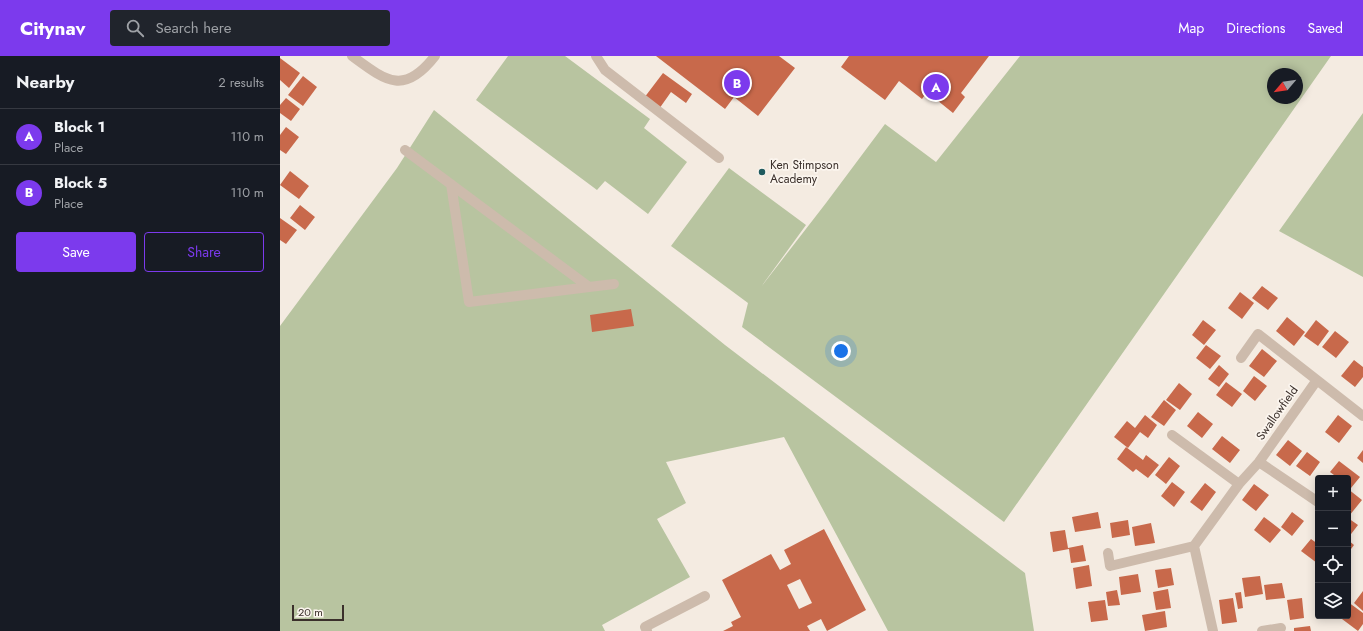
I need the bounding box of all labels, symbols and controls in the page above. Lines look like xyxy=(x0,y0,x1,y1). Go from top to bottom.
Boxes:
search box xyxy=(110,10,390,46)
text: Citynav xyxy=(20,15,86,42)
icon: search xyxy=(124,17,146,39)
text: Search here xyxy=(156,17,231,39)
text: Map xyxy=(1178,18,1204,38)
text: Directions xyxy=(1226,18,1286,38)
text: Saved xyxy=(1308,18,1343,38)
pin: B xyxy=(724,68,750,98)
north arrow xyxy=(1267,68,1303,104)
text: Nearby xyxy=(16,70,74,94)
pin: A xyxy=(923,72,949,102)
text: 2 results xyxy=(218,73,264,92)
text: Block 1 xyxy=(54,116,105,138)
text: A xyxy=(24,127,34,146)
text: 110 m xyxy=(230,127,264,146)
text: Place xyxy=(54,138,83,157)
place label: Ken Stimpson Academy xyxy=(770,156,839,188)
marker: Ken Stimpson Academy xyxy=(757,167,767,177)
text: Block 5 xyxy=(54,172,107,194)
text: B xyxy=(25,183,33,202)
text: 110 m xyxy=(230,183,264,202)
text: Place xyxy=(54,194,83,213)
button: Save xyxy=(16,232,136,272)
button: Share xyxy=(144,232,264,272)
your location xyxy=(831,341,851,361)
street label: Swallowfield xyxy=(1252,382,1302,444)
map controls xyxy=(1315,475,1351,619)
button: + xyxy=(1315,475,1351,511)
button: − xyxy=(1315,511,1351,547)
button: locate xyxy=(1315,547,1351,583)
button: layers xyxy=(1315,583,1351,619)
scale bar xyxy=(292,603,344,622)
text: 20 m xyxy=(298,604,323,620)

